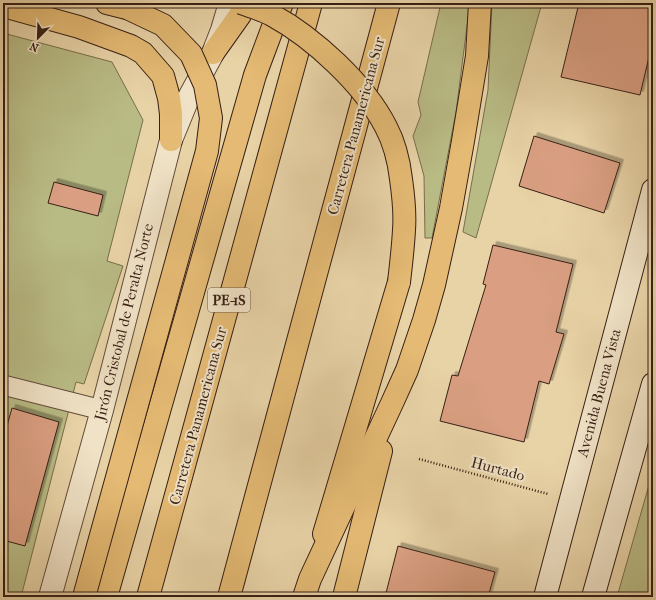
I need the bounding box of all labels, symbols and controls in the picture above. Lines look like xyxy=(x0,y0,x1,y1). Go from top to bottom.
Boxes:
north arrow xyxy=(18,18,58,58)
street label: Carretera Panamericana Sur xyxy=(324,34,389,217)
text: N xyxy=(27,39,41,54)
street label: Jirón Cristobal de Peralta Norte xyxy=(91,221,157,423)
road number: PE-1S xyxy=(208,288,250,312)
street label: Carretera Panamericana Sur xyxy=(166,324,231,507)
street label: Avenida Buena Vista xyxy=(573,326,625,460)
street label: Hurtado xyxy=(469,453,527,485)

